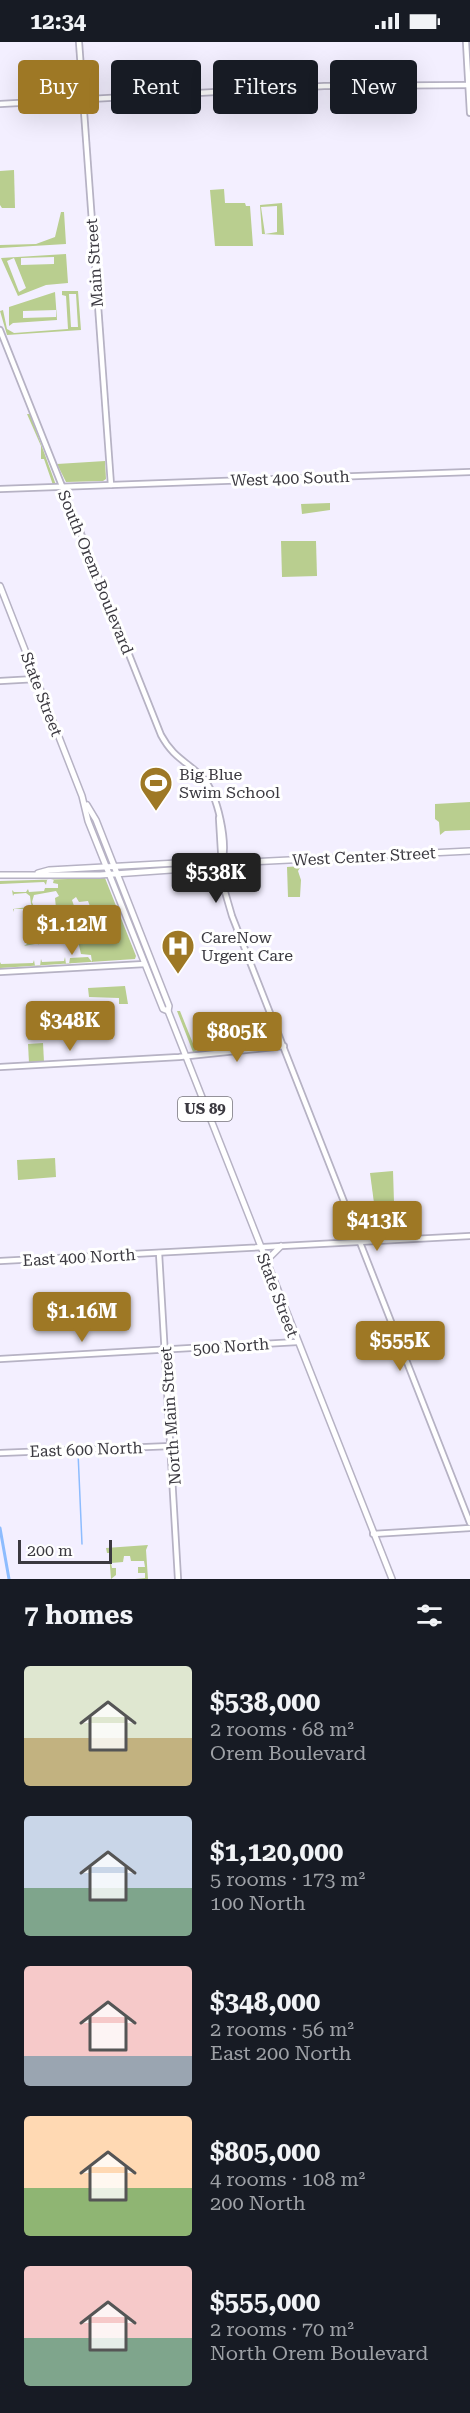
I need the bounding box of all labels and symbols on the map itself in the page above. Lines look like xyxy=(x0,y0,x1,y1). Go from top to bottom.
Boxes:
street label: Main Street xyxy=(82,218,107,308)
street label: West 400 South xyxy=(230,467,350,490)
street label: South Orem Boulevard xyxy=(54,487,137,657)
street label: State Street xyxy=(17,649,66,739)
sports icon: Big Blue Swim School xyxy=(138,765,174,812)
place label: Big Blue Swim School xyxy=(179,765,280,802)
street label: West Center Street xyxy=(292,843,436,870)
pin: $538K xyxy=(174,853,258,904)
pin: $1.12M xyxy=(23,905,121,956)
hospital icon: CareNow Urgent Care xyxy=(160,928,196,975)
place label: CareNow Urgent Care xyxy=(201,928,293,965)
pin: $348K xyxy=(28,1001,112,1052)
pin: $805K xyxy=(195,1012,279,1063)
road number: US 89 xyxy=(178,1097,232,1121)
pin: $413K xyxy=(335,1201,419,1252)
street label: East 400 North xyxy=(22,1245,136,1270)
street label: State Street xyxy=(253,1250,302,1340)
pin: $1.16M xyxy=(33,1292,131,1343)
pin: $555K xyxy=(358,1321,442,1372)
street label: 500 North xyxy=(192,1334,270,1359)
street label: North Main Street xyxy=(156,1346,185,1486)
street label: East 600 North xyxy=(29,1438,143,1461)
scale bar xyxy=(18,1537,112,1564)

